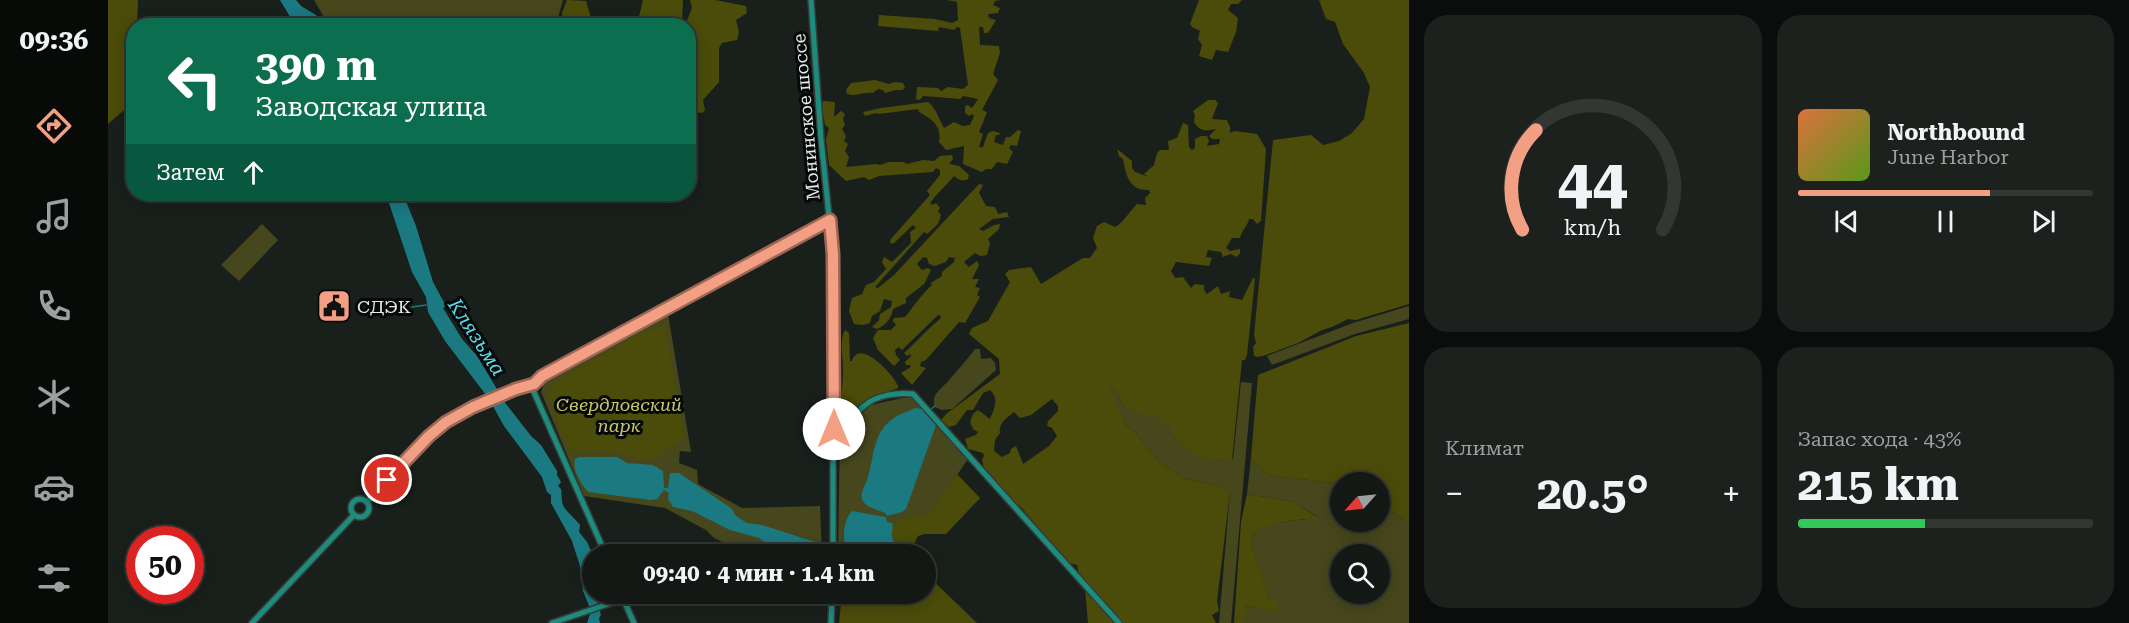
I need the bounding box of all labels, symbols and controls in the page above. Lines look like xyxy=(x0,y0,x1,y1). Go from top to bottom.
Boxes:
text: 09:36 xyxy=(20,24,88,56)
street label: Монинское шоссе xyxy=(788,33,824,201)
text: 390 m xyxy=(255,41,377,90)
icon: left xyxy=(156,42,234,120)
text: Заводская улица xyxy=(255,91,487,123)
icon: directions xyxy=(33,105,75,147)
text: Northbound xyxy=(1888,120,2025,145)
text: June Harbor xyxy=(1888,145,2009,169)
text: 44 xyxy=(1558,147,1628,220)
icon: ahead xyxy=(237,156,270,189)
text: Затем xyxy=(156,160,225,185)
icon: music xyxy=(33,195,75,237)
icon: previous xyxy=(1830,205,1863,238)
icon: pause xyxy=(1929,205,1962,238)
icon: next xyxy=(2027,205,2060,238)
text: km/h xyxy=(1564,216,1622,241)
icon: phone xyxy=(33,285,75,327)
public building icon: СДЭК xyxy=(316,288,352,324)
water label: Клязьма xyxy=(443,293,511,380)
place label: СДЭК xyxy=(357,296,411,317)
icon: climate xyxy=(33,376,75,418)
park label: Свердловский парк xyxy=(556,394,682,436)
position arrow xyxy=(802,397,866,461)
text: Запас хода · 43% xyxy=(1798,427,1961,451)
text: Климат xyxy=(1445,436,1524,460)
pin xyxy=(361,454,412,505)
text: 215 km xyxy=(1798,458,1959,511)
icon: arrive xyxy=(370,463,403,496)
icon: car xyxy=(33,466,75,508)
text: 20.5° xyxy=(1537,467,1649,520)
north arrow xyxy=(1330,472,1390,532)
map controls xyxy=(1330,472,1390,604)
text: − xyxy=(1445,474,1463,513)
text: + xyxy=(1722,474,1740,513)
speed limit sign: 50 xyxy=(126,526,204,604)
button: search xyxy=(1330,544,1390,604)
icon: filters xyxy=(33,557,75,599)
text: 09:40 · 4 мин · 1.4 km xyxy=(643,561,875,586)

